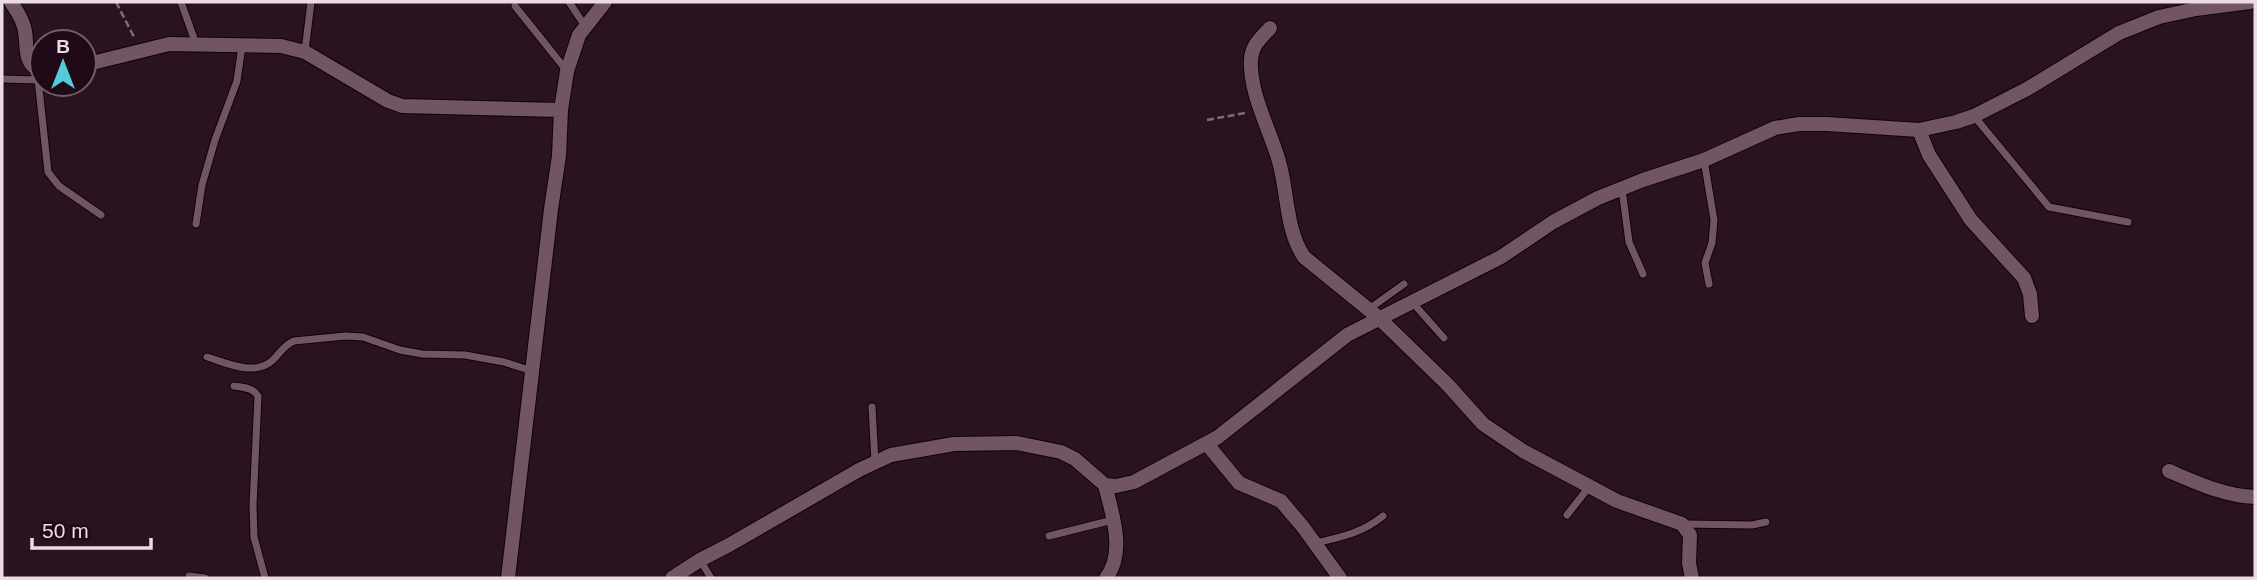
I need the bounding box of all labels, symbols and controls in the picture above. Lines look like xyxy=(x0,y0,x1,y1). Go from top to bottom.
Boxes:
north arrow xyxy=(28,28,98,98)
text: B xyxy=(56,36,70,57)
scale bar xyxy=(32,506,150,550)
text: 50 m xyxy=(42,519,89,542)

